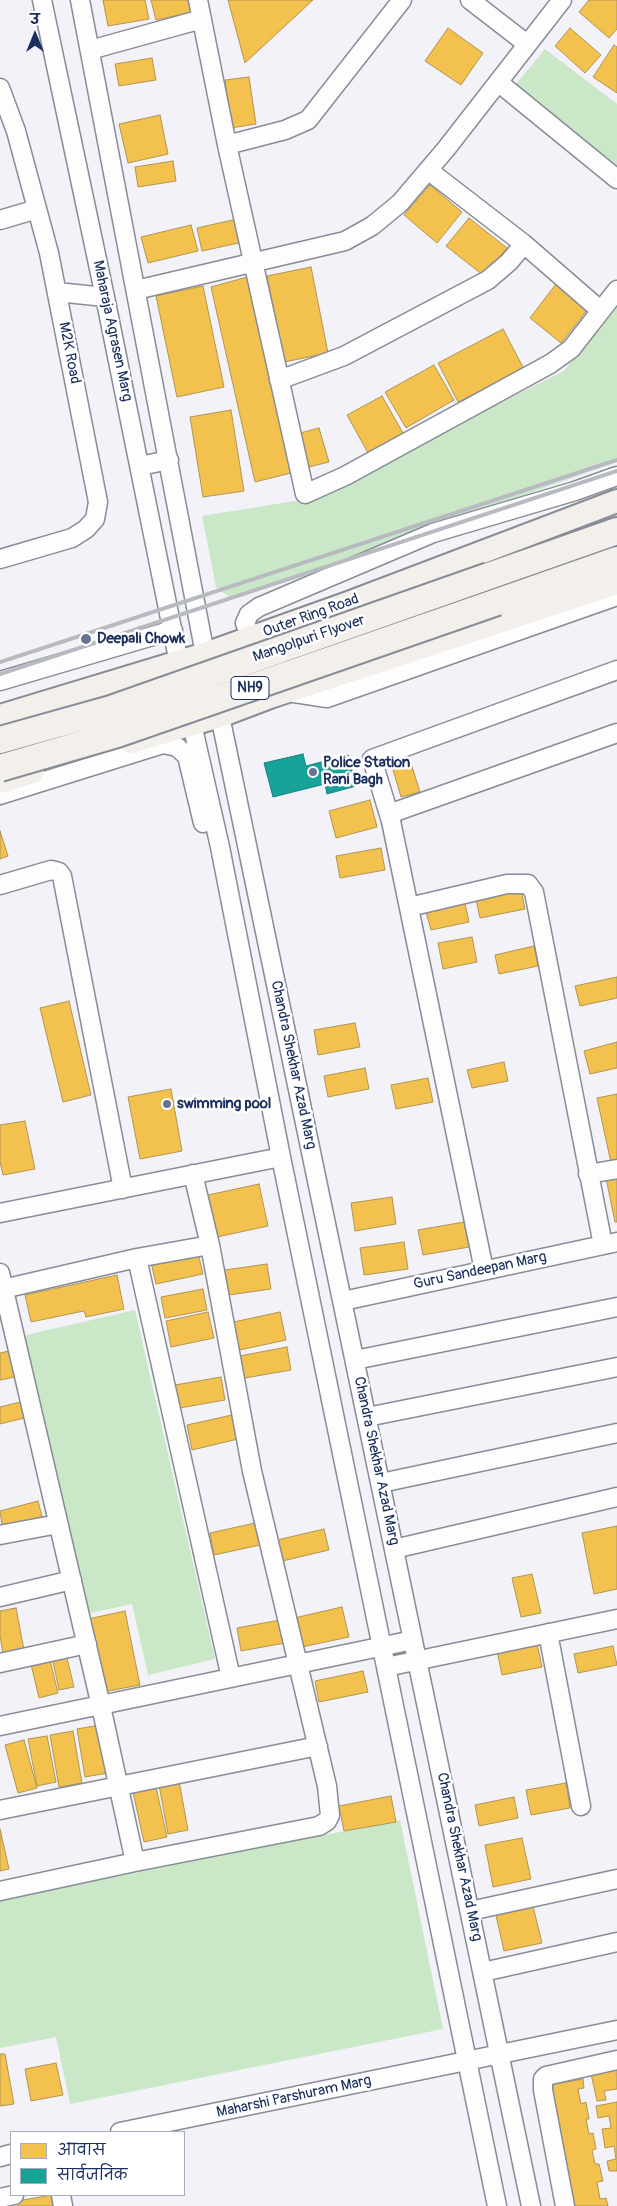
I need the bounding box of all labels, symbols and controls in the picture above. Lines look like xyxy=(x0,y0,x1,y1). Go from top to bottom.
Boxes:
north arrow xyxy=(10,10,60,60)
text: उ xyxy=(30,11,40,28)
street label: Maharaja Agrasen Marg xyxy=(88,259,136,403)
street label: M2K Road xyxy=(54,321,84,385)
street label: Outer Ring Road xyxy=(261,590,361,642)
street label: Mangolpuri Flyover xyxy=(251,611,367,667)
place label: Deepali Chowk xyxy=(97,630,185,648)
marker: Deepali Chowk xyxy=(79,632,93,646)
road number: NH9 xyxy=(231,676,269,700)
place label: Police Station Rani Bagh xyxy=(323,754,410,789)
marker: Police Station Rani Bagh xyxy=(307,766,319,778)
street label: Chandra Shekhar Azad Marg xyxy=(266,979,320,1151)
place label: swimming pool xyxy=(177,1095,271,1113)
marker: swimming pool xyxy=(161,1098,173,1110)
street label: Guru Sandeepan Marg xyxy=(412,1248,548,1294)
street label: Chandra Shekhar Azad Marg xyxy=(349,1375,403,1547)
street label: Chandra Shekhar Azad Marg xyxy=(432,1771,486,1943)
street label: Maharshi Parshuram Marg xyxy=(215,2072,373,2122)
legend xyxy=(10,2131,185,2196)
text: आवास xyxy=(57,2141,106,2160)
text: सार्वजनिक xyxy=(57,2166,127,2185)

